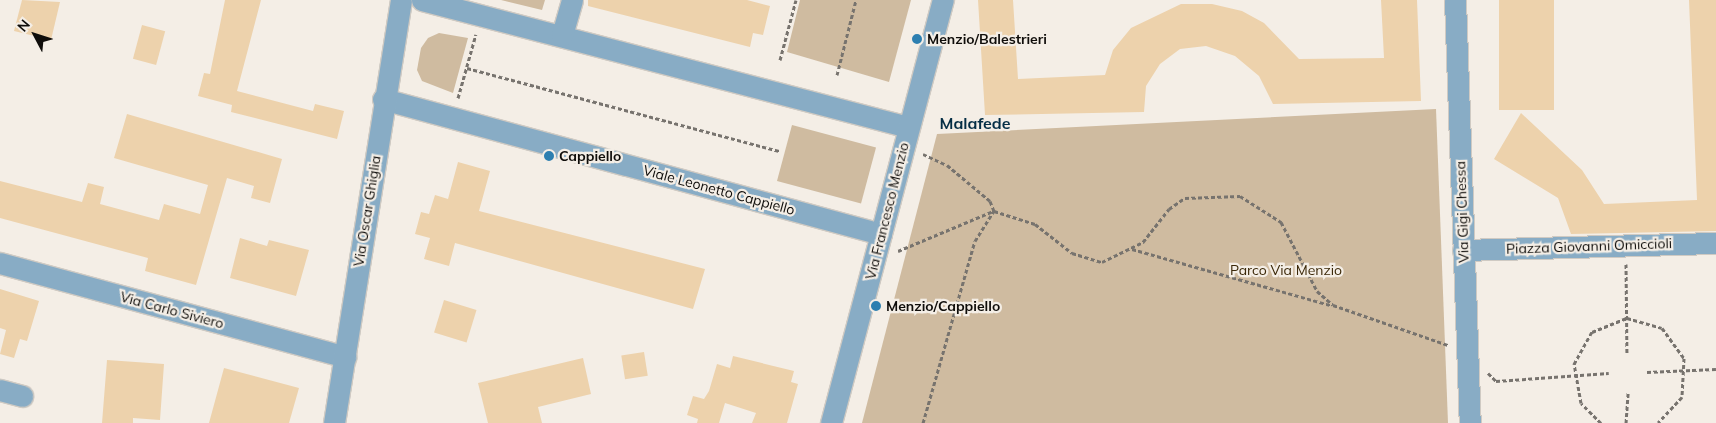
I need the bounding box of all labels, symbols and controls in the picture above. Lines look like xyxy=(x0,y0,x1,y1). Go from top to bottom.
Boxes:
north arrow xyxy=(10,10,60,60)
text: N xyxy=(13,16,34,35)
place label: Menzio/Balestrieri xyxy=(927,31,1047,47)
marker: Menzio/Balestrieri xyxy=(911,33,923,45)
district label: Malafede xyxy=(939,113,1011,133)
street label: Via Francesco Menzio xyxy=(862,141,912,281)
place label: Cappiello xyxy=(559,148,621,164)
marker: Cappiello xyxy=(543,150,555,162)
street label: Via Oscar Ghiglia xyxy=(350,154,384,268)
street label: Via Gigi Chessa xyxy=(1452,161,1472,263)
street label: Viale Leonetto Cappiello xyxy=(641,162,797,218)
street label: Piazza Giovanni Omiccioli xyxy=(1506,235,1672,257)
park label: Parco Via Menzio xyxy=(1230,262,1342,278)
street label: Via Carlo Siviero xyxy=(118,288,226,332)
place label: Menzio/Cappiello xyxy=(886,298,1000,314)
marker: Menzio/Cappiello xyxy=(870,300,882,312)

